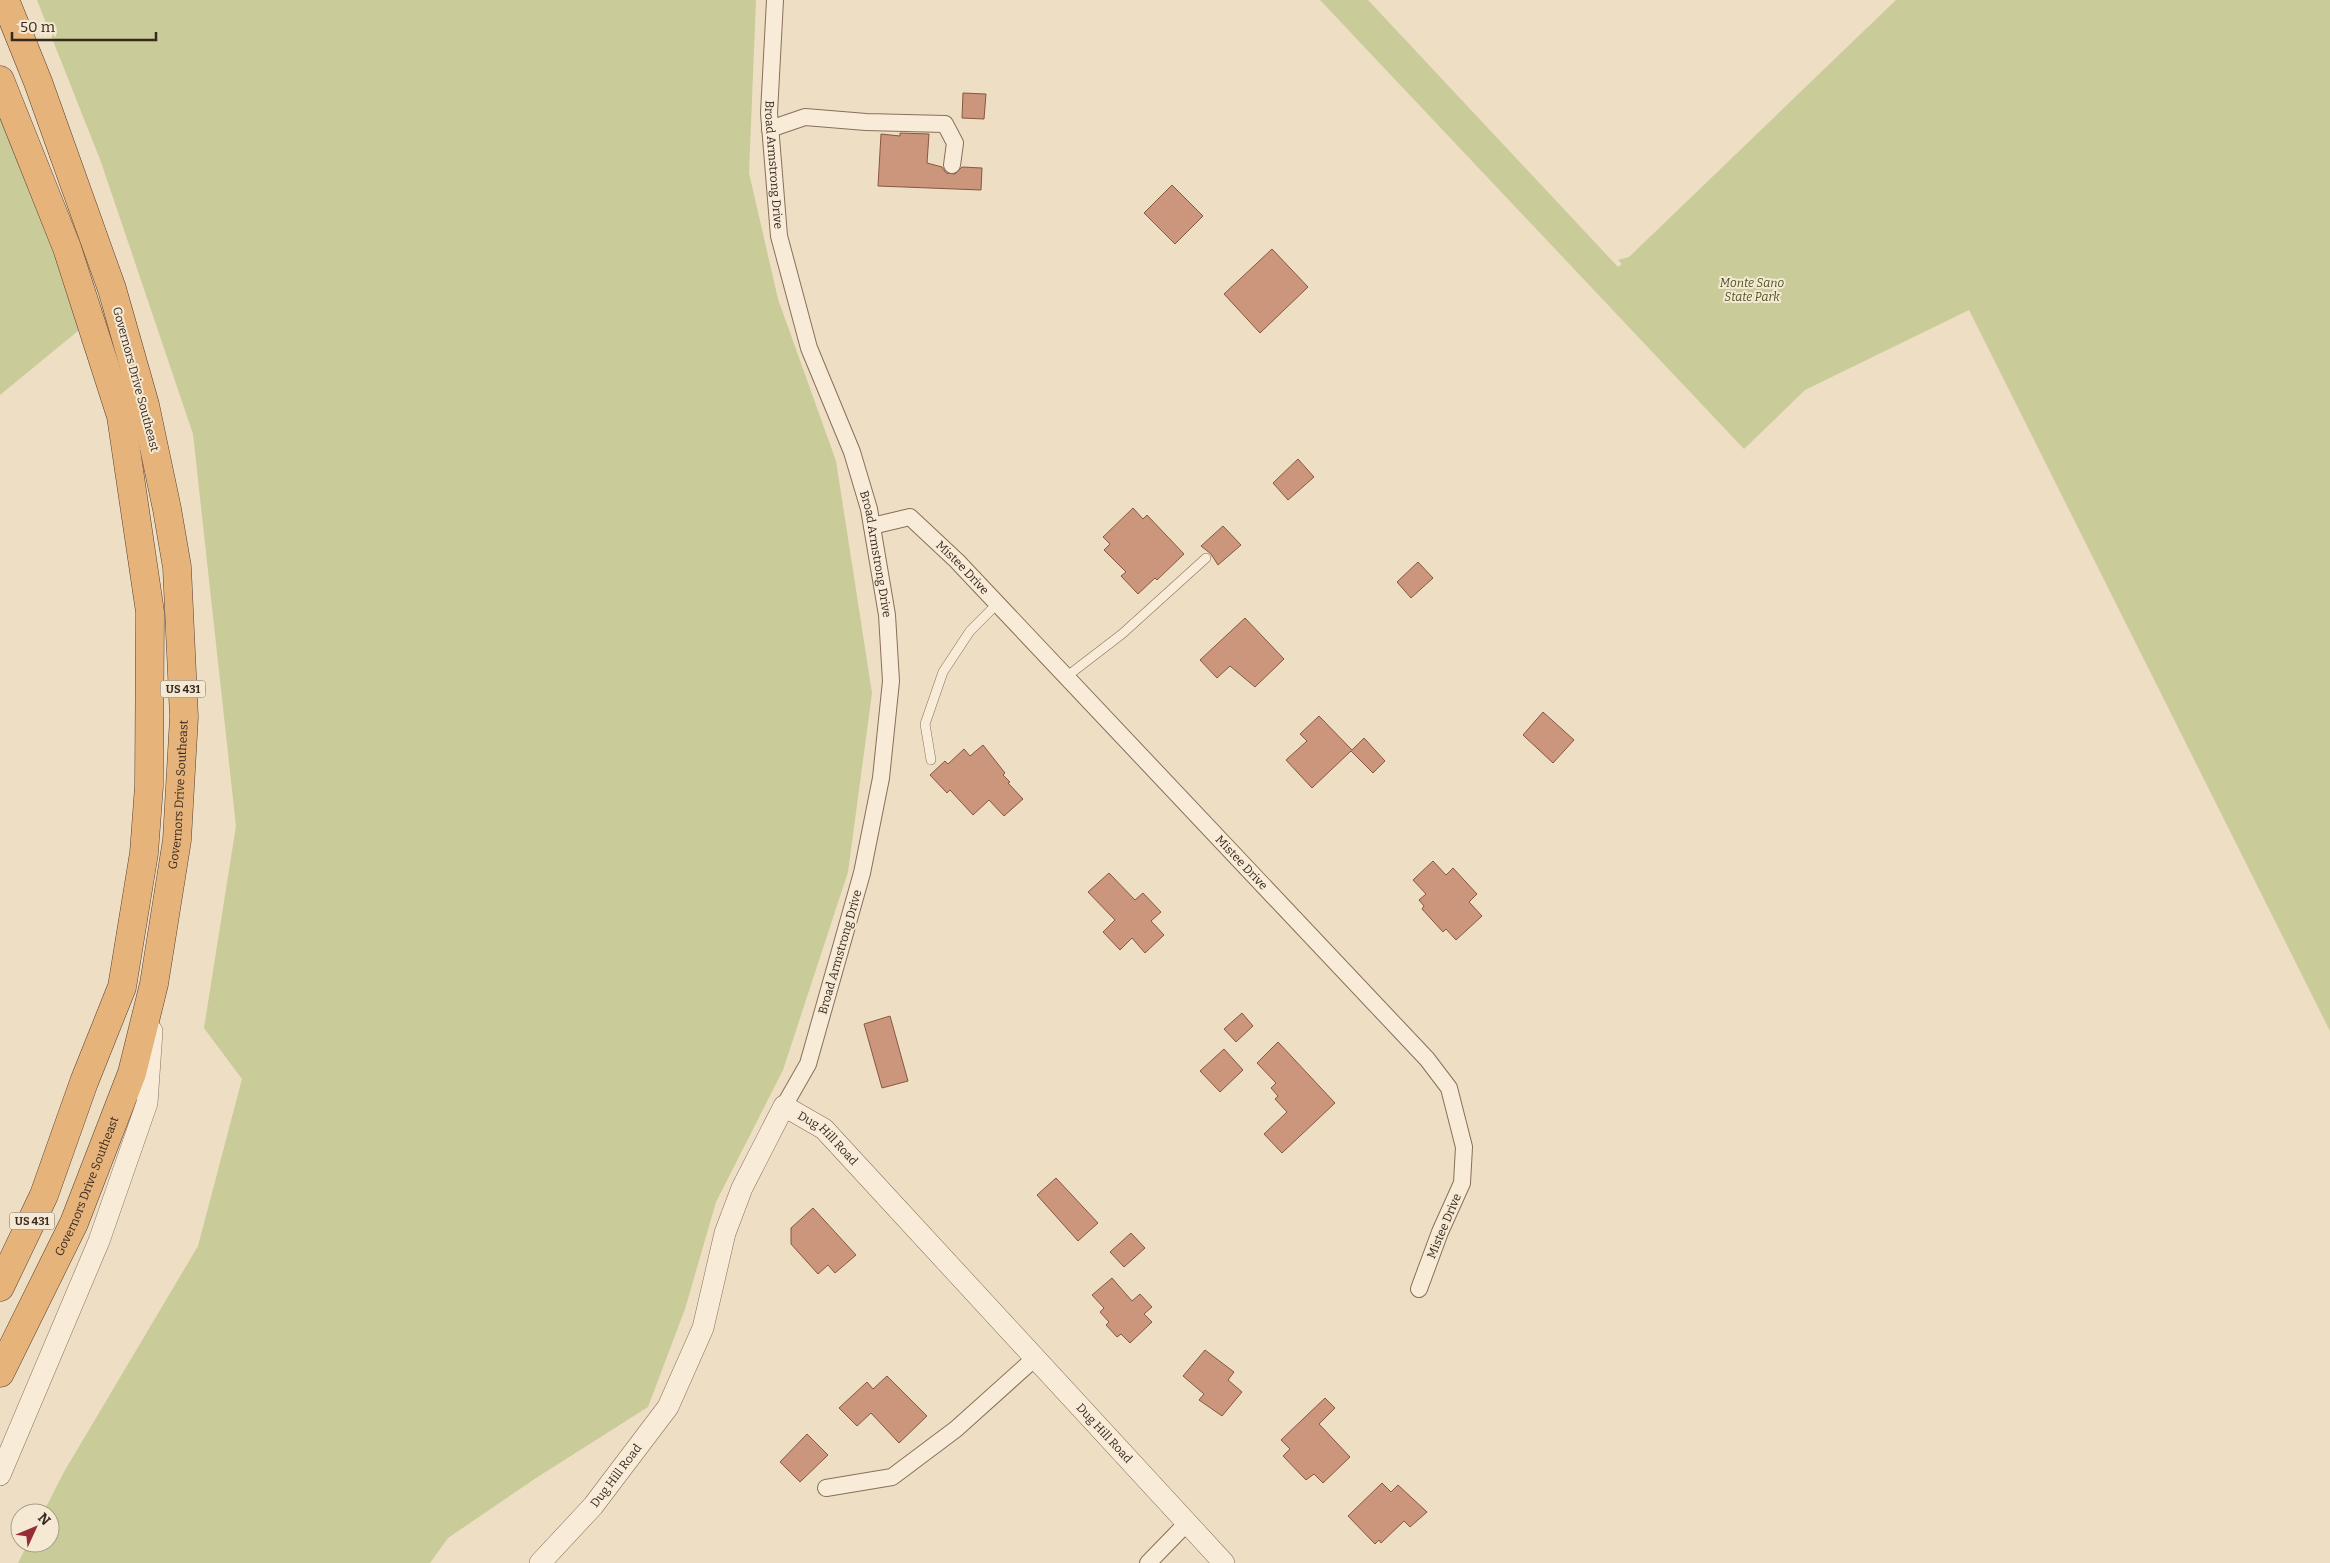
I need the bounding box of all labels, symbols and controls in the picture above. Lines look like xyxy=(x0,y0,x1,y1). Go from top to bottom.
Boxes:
scale bar xyxy=(12,10,156,42)
text: 50 m xyxy=(20,18,56,36)
street label: Broad Armstrong Drive xyxy=(762,100,785,229)
park label: Monte Sano State Park xyxy=(1720,276,1784,304)
street label: Governors Drive Southeast xyxy=(110,305,162,454)
street label: Broad Armstrong Drive xyxy=(857,489,894,619)
street label: Mistee Drive xyxy=(933,538,992,597)
road number: US 431 xyxy=(160,681,206,698)
street label: Governors Drive Southeast xyxy=(165,719,191,870)
street label: Mistee Drive xyxy=(1213,832,1270,893)
street label: Broad Armstrong Drive xyxy=(816,888,864,1016)
street label: Dug Hill Road xyxy=(795,1108,861,1168)
street label: Governors Drive Southeast xyxy=(52,1114,122,1258)
street label: Mistee Drive xyxy=(1424,1191,1464,1261)
road number: US 431 xyxy=(10,1212,54,1230)
street label: Dug Hill Road xyxy=(1074,1401,1135,1466)
street label: Dug Hill Road xyxy=(588,1441,645,1510)
north arrow xyxy=(10,1503,60,1553)
text: N xyxy=(34,1510,54,1529)

